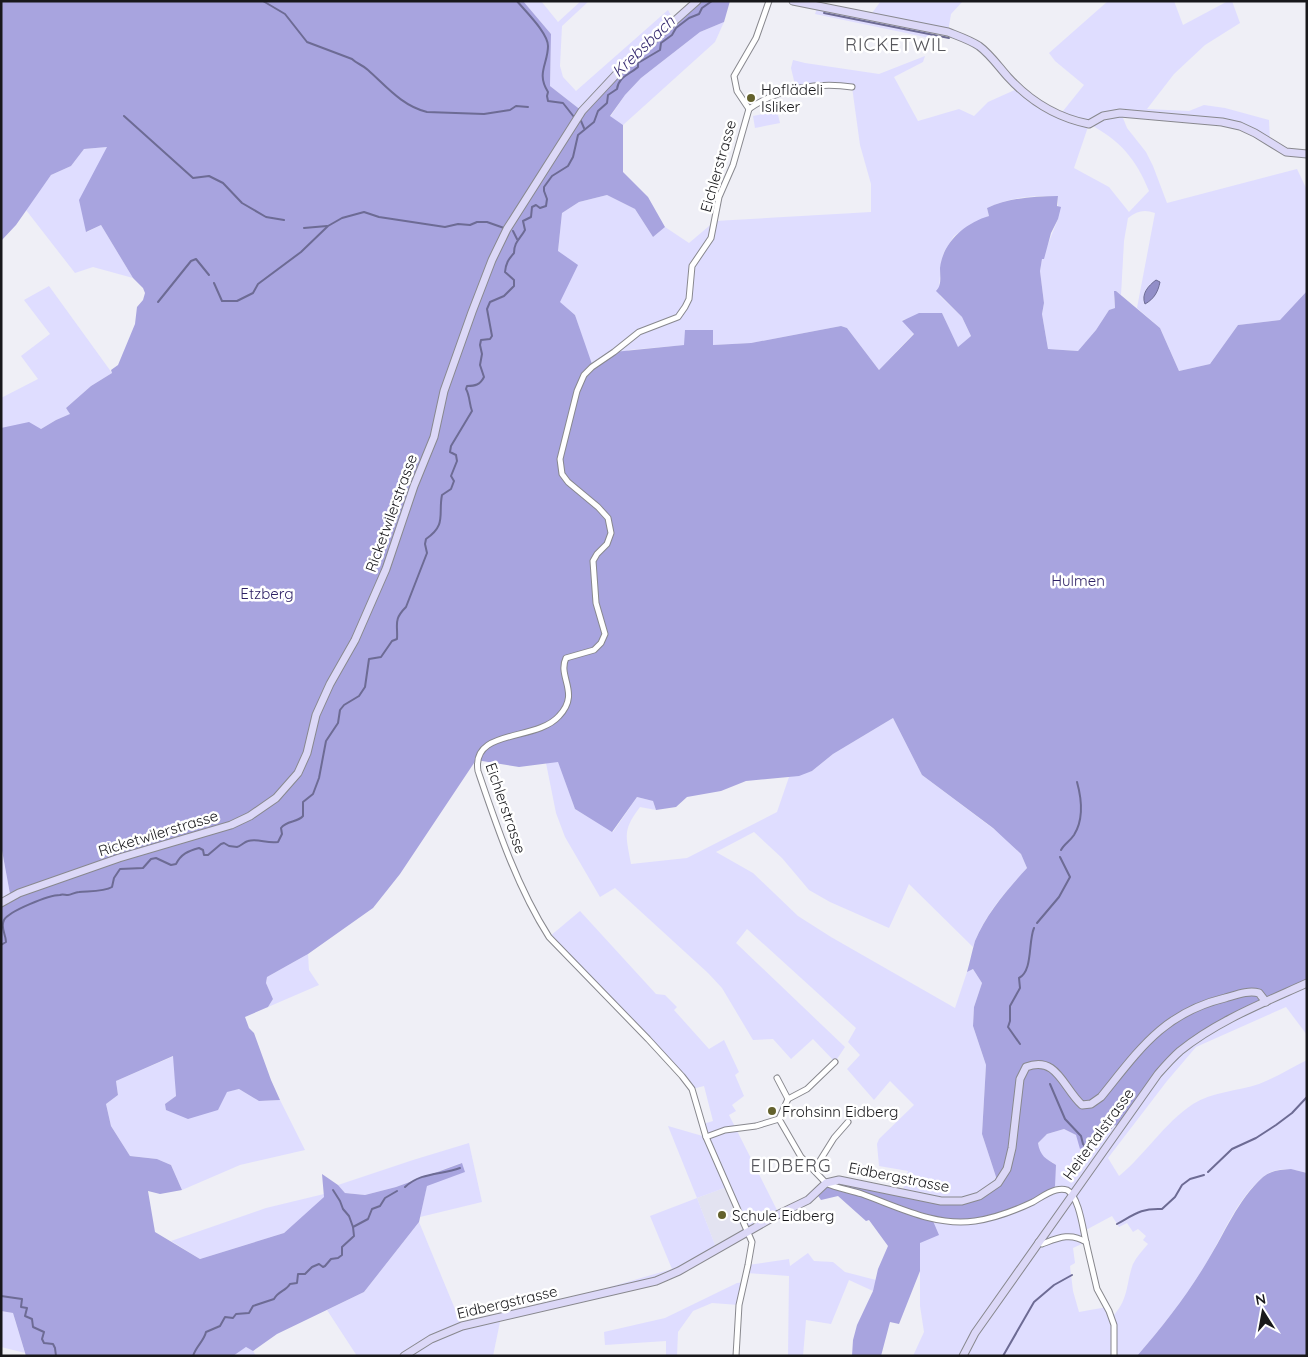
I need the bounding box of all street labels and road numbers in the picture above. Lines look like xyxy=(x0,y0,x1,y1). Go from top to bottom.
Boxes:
street label: Eichlerstrasse xyxy=(696,118,740,214)
street label: Ricketwilerstrasse xyxy=(361,451,421,575)
street label: Eichlerstrasse xyxy=(482,760,530,856)
street label: Ricketwilerstrasse xyxy=(96,806,220,860)
street label: Heitertalstrasse xyxy=(1058,1084,1138,1184)
street label: Eidbergstrasse xyxy=(847,1158,951,1196)
street label: Eidbergstrasse xyxy=(455,1281,559,1323)

